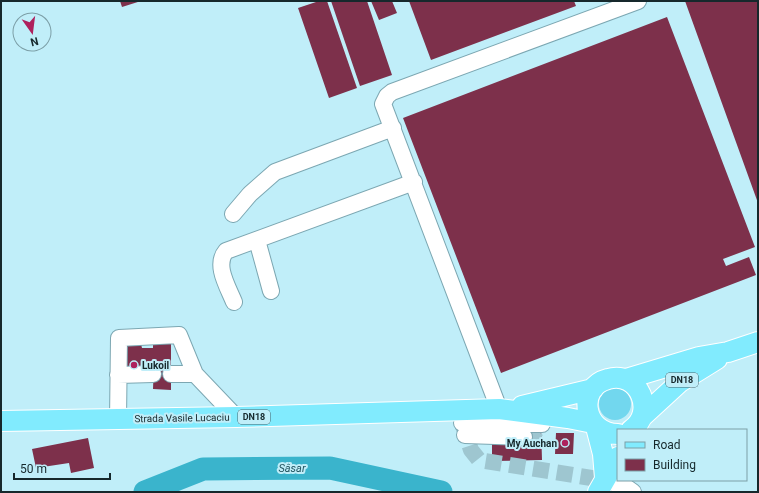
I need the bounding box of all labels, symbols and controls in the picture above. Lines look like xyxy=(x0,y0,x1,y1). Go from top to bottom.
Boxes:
north arrow xyxy=(12,12,52,52)
text: N xyxy=(29,34,40,49)
marker: Lukoil xyxy=(129,360,139,370)
place label: Lukoil xyxy=(142,360,170,371)
road number: DN18 xyxy=(666,373,698,387)
road number: DN18 xyxy=(238,410,270,424)
street label: Strada Vasile Lucaciu xyxy=(134,412,230,424)
legend xyxy=(617,429,747,481)
place label: My Auchan xyxy=(507,438,557,449)
marker: My Auchan xyxy=(560,438,570,448)
text: Road xyxy=(653,438,681,452)
scale bar xyxy=(14,455,110,481)
text: Building xyxy=(653,458,696,472)
text: 50 m xyxy=(20,462,47,476)
water label: Săsar xyxy=(278,462,306,475)

